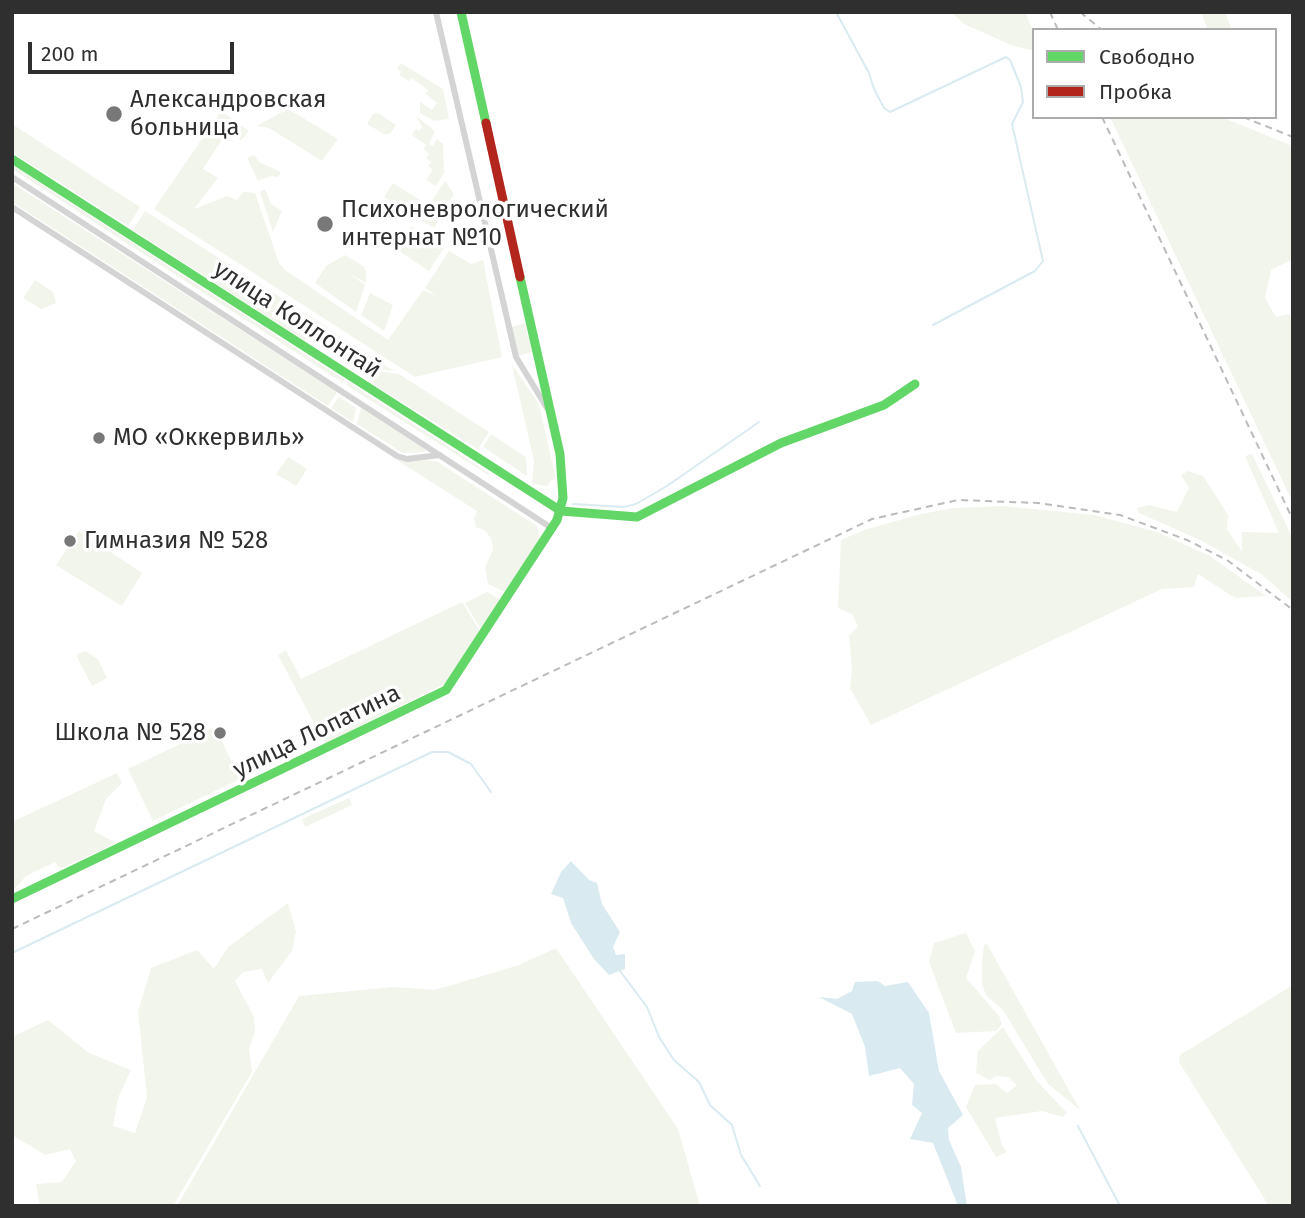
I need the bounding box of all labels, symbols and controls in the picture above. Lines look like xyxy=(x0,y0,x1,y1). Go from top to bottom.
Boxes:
scale bar xyxy=(32,28,238,72)
legend xyxy=(1032,28,1277,119)
text: 200 m xyxy=(41,41,98,67)
text: Свободно xyxy=(1099,44,1195,70)
text: Пробка xyxy=(1099,79,1172,105)
place label: Александровская больница xyxy=(130,86,326,142)
marker: Александровская больница xyxy=(104,104,124,124)
place label: Психоневрологический интернат №10 xyxy=(341,196,609,252)
marker: Психоневрологический интернат №10 xyxy=(315,214,335,234)
street label: улица Коллонтай xyxy=(208,255,386,385)
place label: МО «Оккервиль» xyxy=(113,424,305,452)
marker: МО «Оккервиль» xyxy=(91,430,107,446)
place label: Гимназия № 528 xyxy=(84,527,268,555)
marker: Гимназия № 528 xyxy=(62,533,78,549)
street label: улица Лопатина xyxy=(229,679,405,785)
place label: Школа № 528 xyxy=(54,719,206,747)
marker: Школа № 528 xyxy=(212,725,228,741)

